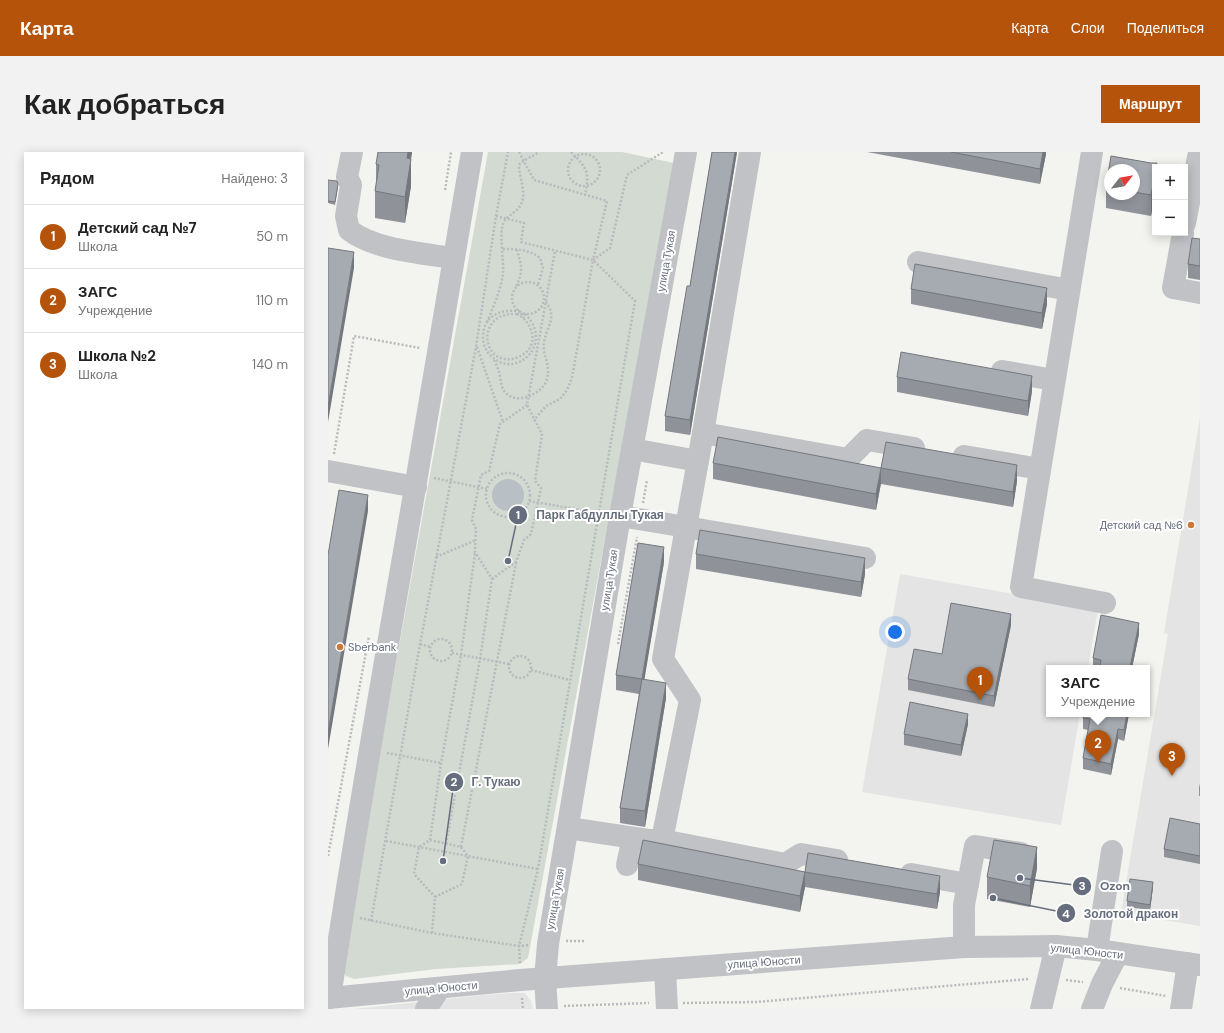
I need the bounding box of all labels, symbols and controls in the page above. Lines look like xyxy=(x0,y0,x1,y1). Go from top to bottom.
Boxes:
text: Карта xyxy=(20,16,74,41)
text: Карта xyxy=(1011,19,1049,37)
text: Слои xyxy=(1071,19,1105,37)
text: Поделиться xyxy=(1127,19,1204,37)
button: Маршрут xyxy=(1101,85,1200,123)
text: Как добраться xyxy=(24,86,225,123)
north arrow xyxy=(1104,164,1140,200)
map controls xyxy=(1152,164,1188,236)
button: + xyxy=(1152,164,1188,200)
text: Рядом xyxy=(40,167,95,189)
text: Найдено: 3 xyxy=(221,170,288,187)
button: − xyxy=(1152,200,1188,236)
text: Детский сад №7 xyxy=(78,218,197,238)
text: 1 xyxy=(51,228,55,245)
text: 50 m xyxy=(256,228,288,245)
street label: улица Тукая xyxy=(654,229,678,293)
text: Школа xyxy=(78,238,118,255)
text: ЗАГС xyxy=(78,282,117,302)
text: 2 xyxy=(49,292,57,309)
text: 110 m xyxy=(256,292,288,309)
text: Учреждение xyxy=(78,302,153,319)
text: Школа №2 xyxy=(78,346,156,366)
text: 3 xyxy=(49,356,57,373)
text: 140 m xyxy=(252,356,288,373)
text: Школа xyxy=(78,366,118,383)
callout: Парк Габдуллы Тукая xyxy=(508,503,672,527)
text: 1 xyxy=(516,507,520,523)
text: Парк Габдуллы Тукая xyxy=(536,507,664,523)
place label: Детский сад №6 xyxy=(1100,518,1183,532)
marker: Детский сад №6 xyxy=(1186,520,1196,530)
street label: улица Тукая xyxy=(597,548,621,612)
your location xyxy=(885,622,905,642)
place label: Sberbank xyxy=(348,640,397,654)
marker: Sberbank xyxy=(335,642,345,652)
popup xyxy=(1046,665,1150,717)
pin: 1 xyxy=(967,667,993,700)
text: ЗАГС xyxy=(1061,673,1100,693)
text: Учреждение xyxy=(1061,693,1135,710)
pin: 2 xyxy=(1085,730,1111,763)
pin: 3 xyxy=(1159,743,1185,776)
callout: Г. Тукаю xyxy=(444,770,529,794)
text: 2 xyxy=(451,774,458,790)
text: Г. Тукаю xyxy=(471,774,521,790)
street label: улица Тукая xyxy=(543,867,567,931)
callout: Ozon xyxy=(1072,874,1138,898)
text: 3 xyxy=(1078,878,1086,894)
text: Ozon xyxy=(1100,878,1130,894)
callout: Золотой дракон xyxy=(1056,901,1186,925)
text: 4 xyxy=(1062,906,1070,922)
text: Золотой дракон xyxy=(1084,906,1178,922)
street label: улица Юности xyxy=(1050,940,1124,962)
street label: улица Юности xyxy=(727,952,801,972)
street label: улица Юности xyxy=(404,978,478,998)

